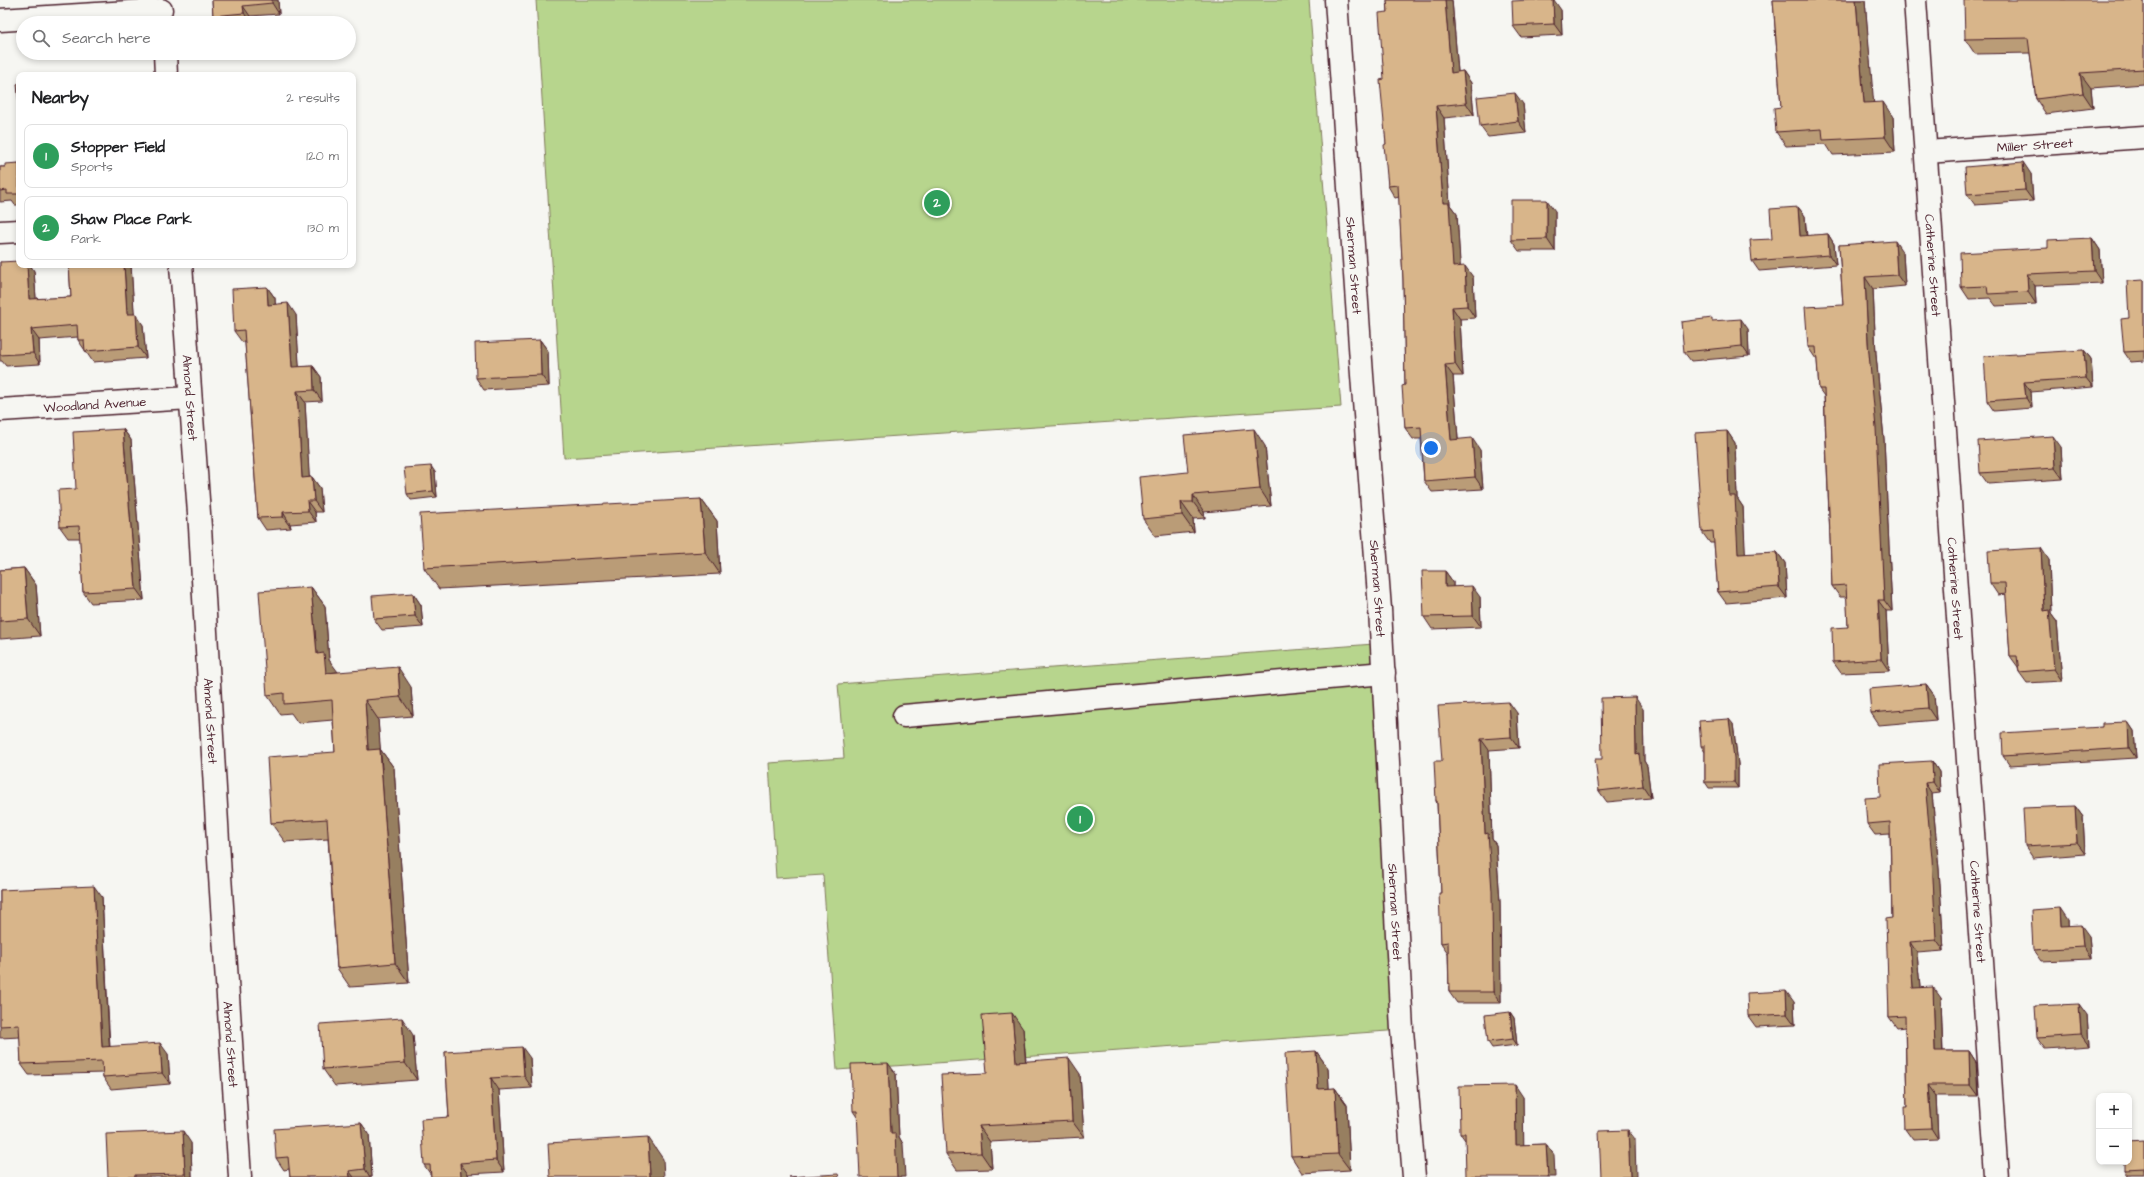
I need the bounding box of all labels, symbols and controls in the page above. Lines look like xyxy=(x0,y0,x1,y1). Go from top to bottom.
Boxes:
search box xyxy=(16,16,356,60)
icon: search xyxy=(30,27,52,49)
text: Search here xyxy=(62,28,151,49)
text: Nearby xyxy=(32,86,89,110)
text: 2 results xyxy=(286,89,340,107)
street label: Miller Street xyxy=(1996,134,2074,157)
text: Stopper Field xyxy=(71,137,165,158)
text: 1 xyxy=(45,147,47,165)
text: 120 m xyxy=(306,147,339,165)
text: Sports xyxy=(71,158,113,176)
pin: 2 xyxy=(924,188,950,218)
text: Shaw Place Park xyxy=(71,209,192,230)
street label: Catherine Street xyxy=(1920,214,1945,318)
street label: Sherman Street xyxy=(1341,216,1366,316)
text: 2 xyxy=(42,219,50,237)
text: 130 m xyxy=(307,219,339,237)
text: Park xyxy=(71,230,101,248)
street label: Almond Street xyxy=(178,354,202,442)
street label: Woodland Avenue xyxy=(43,393,147,417)
your location xyxy=(1421,438,1441,458)
street label: Catherine Street xyxy=(1942,537,1968,641)
street label: Sherman Street xyxy=(1365,539,1390,638)
street label: Almond Street xyxy=(199,677,222,765)
pin: 1 xyxy=(1067,804,1093,834)
street label: Catherine Street xyxy=(1965,860,1990,964)
street label: Sherman Street xyxy=(1383,863,1406,962)
street label: Almond Street xyxy=(218,1001,242,1089)
map controls xyxy=(2096,1093,2132,1165)
button: + xyxy=(2096,1093,2132,1129)
button: − xyxy=(2096,1129,2132,1165)

